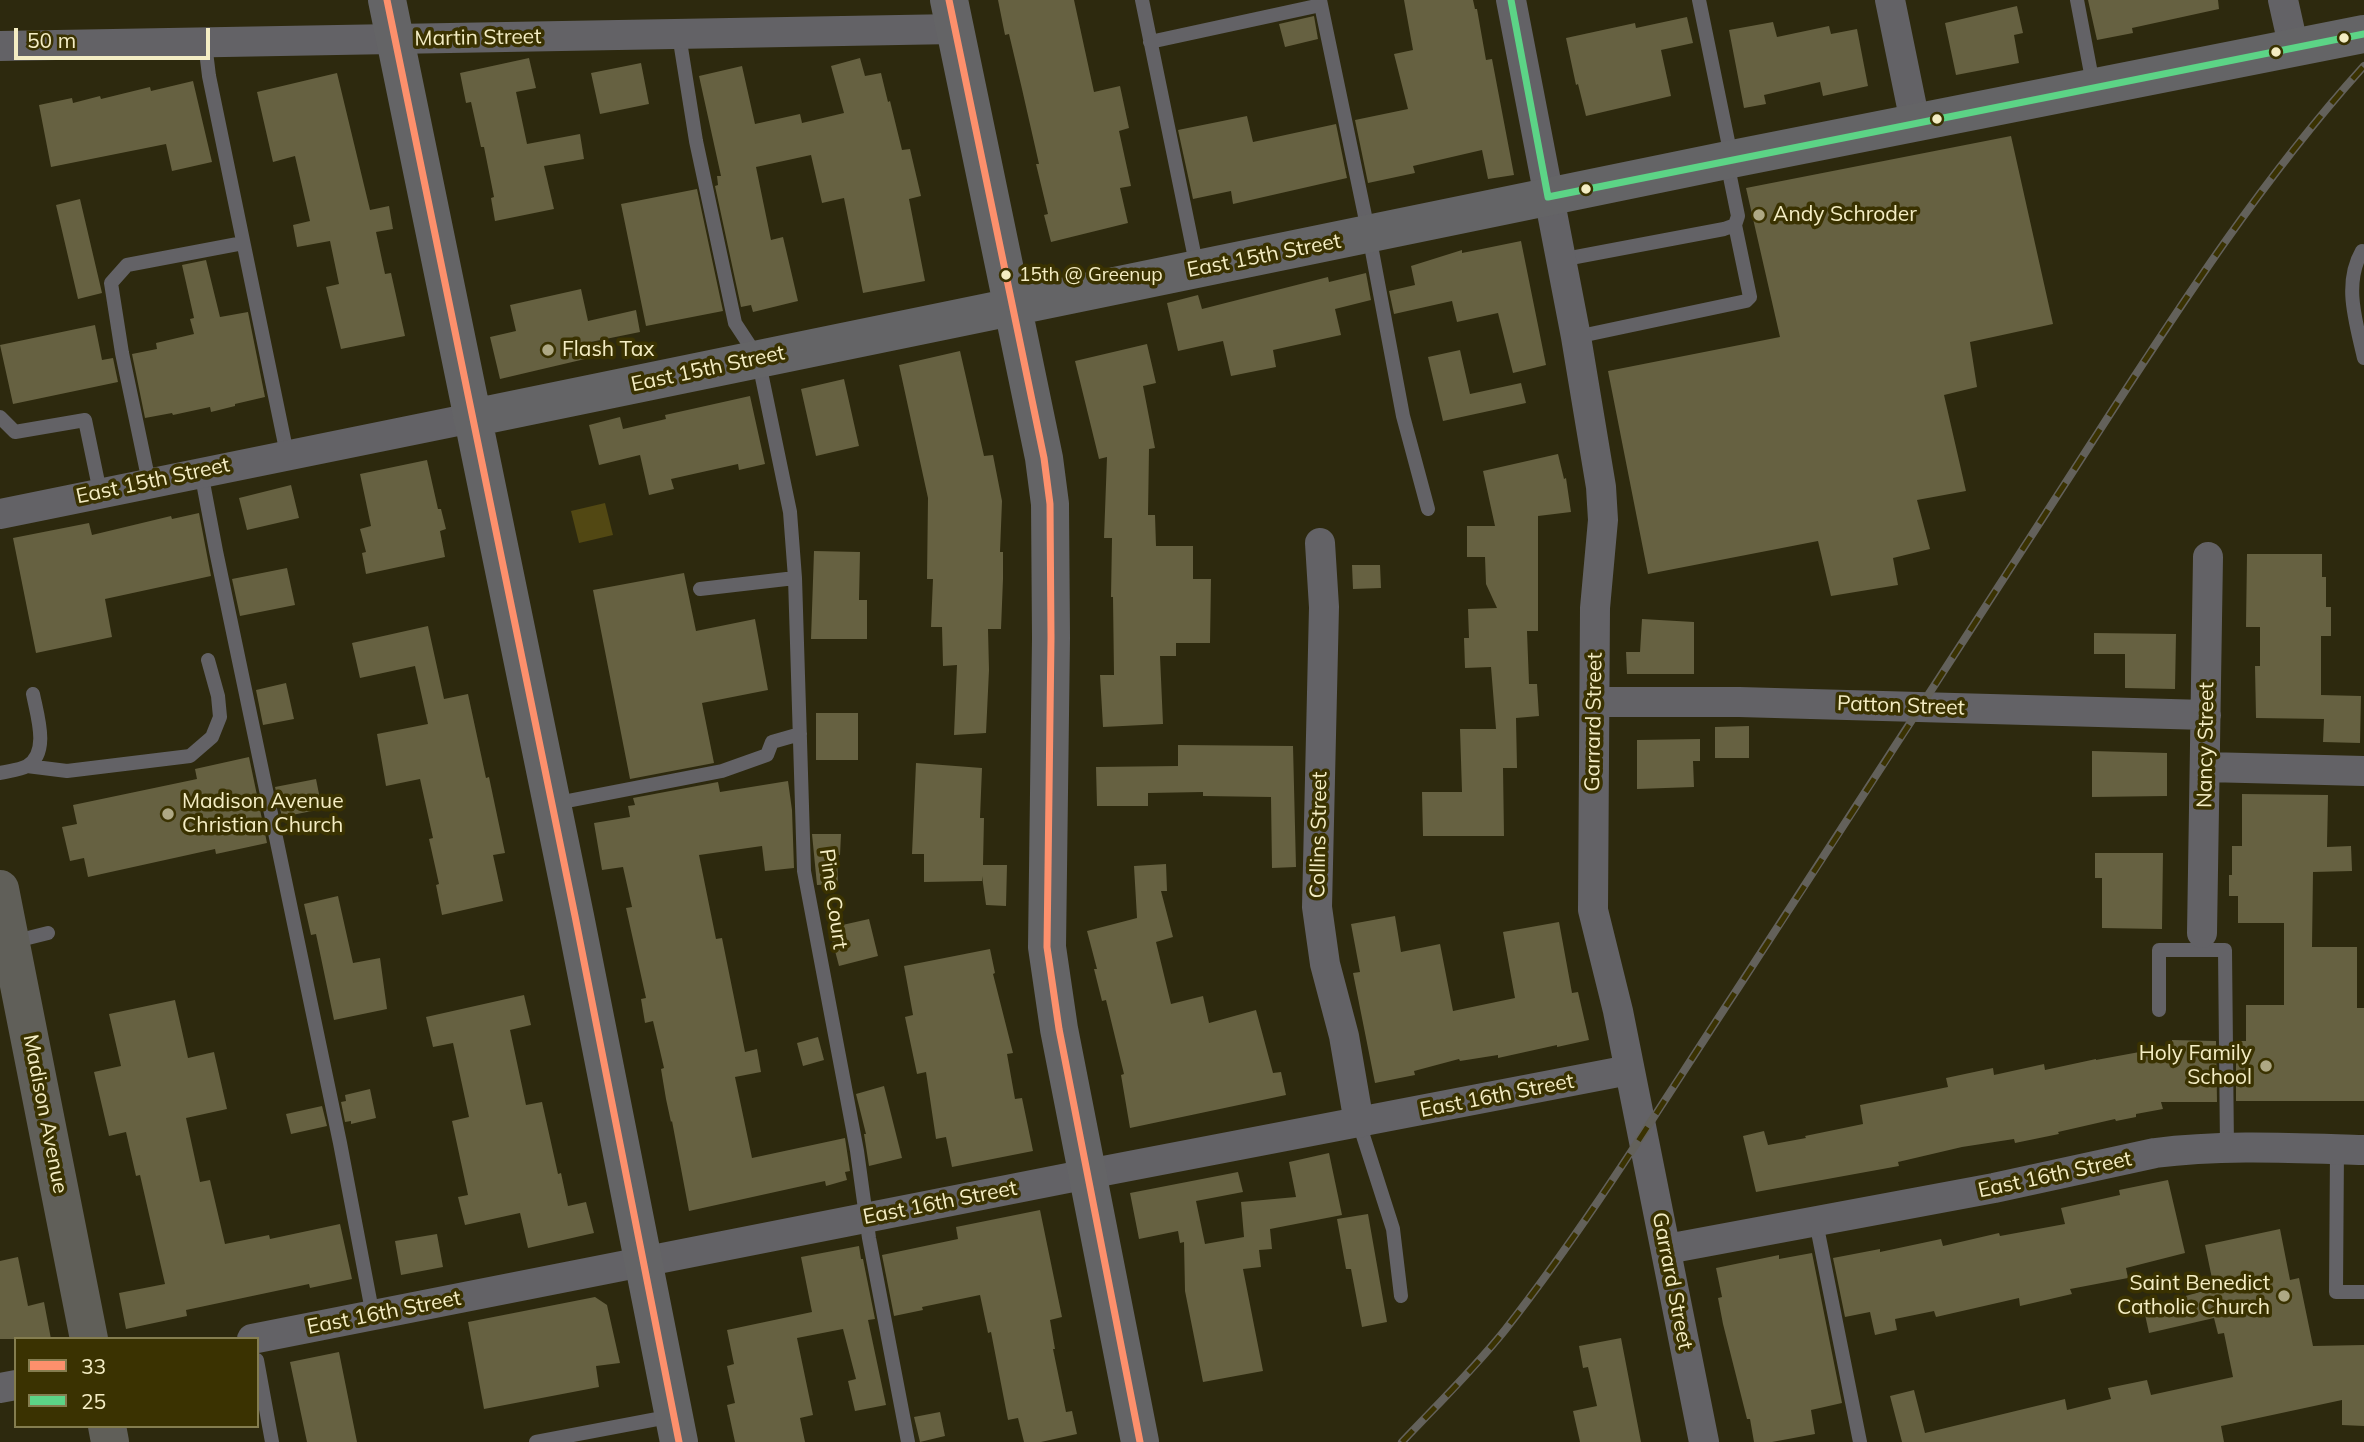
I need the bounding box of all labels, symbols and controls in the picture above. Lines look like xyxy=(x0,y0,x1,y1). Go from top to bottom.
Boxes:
scale bar xyxy=(18,14,214,58)
street label: Martin Street xyxy=(414,24,542,52)
text: 50 m xyxy=(27,27,76,53)
unlabelled marker xyxy=(2337,31,2351,45)
unlabelled marker xyxy=(2269,45,2283,59)
unlabelled marker xyxy=(1930,112,1944,126)
unlabelled marker xyxy=(1579,182,1593,196)
place label: Andy Schroder xyxy=(1773,202,1917,228)
marker: Andy Schroder xyxy=(1751,207,1767,223)
street label: East 15th Street xyxy=(1185,229,1343,283)
place label: 15th @ Greenup xyxy=(1019,264,1163,286)
marker: 15th @ Greenup xyxy=(999,268,1013,282)
place label: Flash Tax xyxy=(562,337,655,363)
street label: East 15th Street xyxy=(629,340,787,398)
marker: Flash Tax xyxy=(540,342,556,358)
street label: East 15th Street xyxy=(74,452,232,510)
street label: Garrard Street xyxy=(1580,652,1608,792)
street label: Nancy Street xyxy=(2192,682,2220,808)
street label: Patton Street xyxy=(1837,691,1965,721)
street label: Collins Street xyxy=(1305,771,1333,899)
place label: Madison Avenue Christian Church xyxy=(182,789,344,839)
marker: Madison Avenue Christian Church xyxy=(160,806,176,822)
street label: Pine Court xyxy=(813,847,853,951)
street label: Madison Avenue xyxy=(17,1032,73,1196)
place label: Holy Family School xyxy=(2139,1041,2252,1091)
marker: Holy Family School xyxy=(2258,1058,2274,1074)
street label: East 16th Street xyxy=(1418,1069,1576,1123)
street label: East 16th Street xyxy=(1976,1146,2134,1204)
street label: East 16th Street xyxy=(861,1176,1019,1230)
street label: Garrard Street xyxy=(1646,1210,1698,1352)
place label: Saint Benedict Catholic Church xyxy=(2117,1271,2270,1321)
street label: East 16th Street xyxy=(305,1286,463,1340)
marker: Saint Benedict Catholic Church xyxy=(2276,1288,2292,1304)
legend xyxy=(14,1337,259,1428)
text: 33 xyxy=(81,1353,106,1379)
text: 25 xyxy=(81,1388,106,1414)

